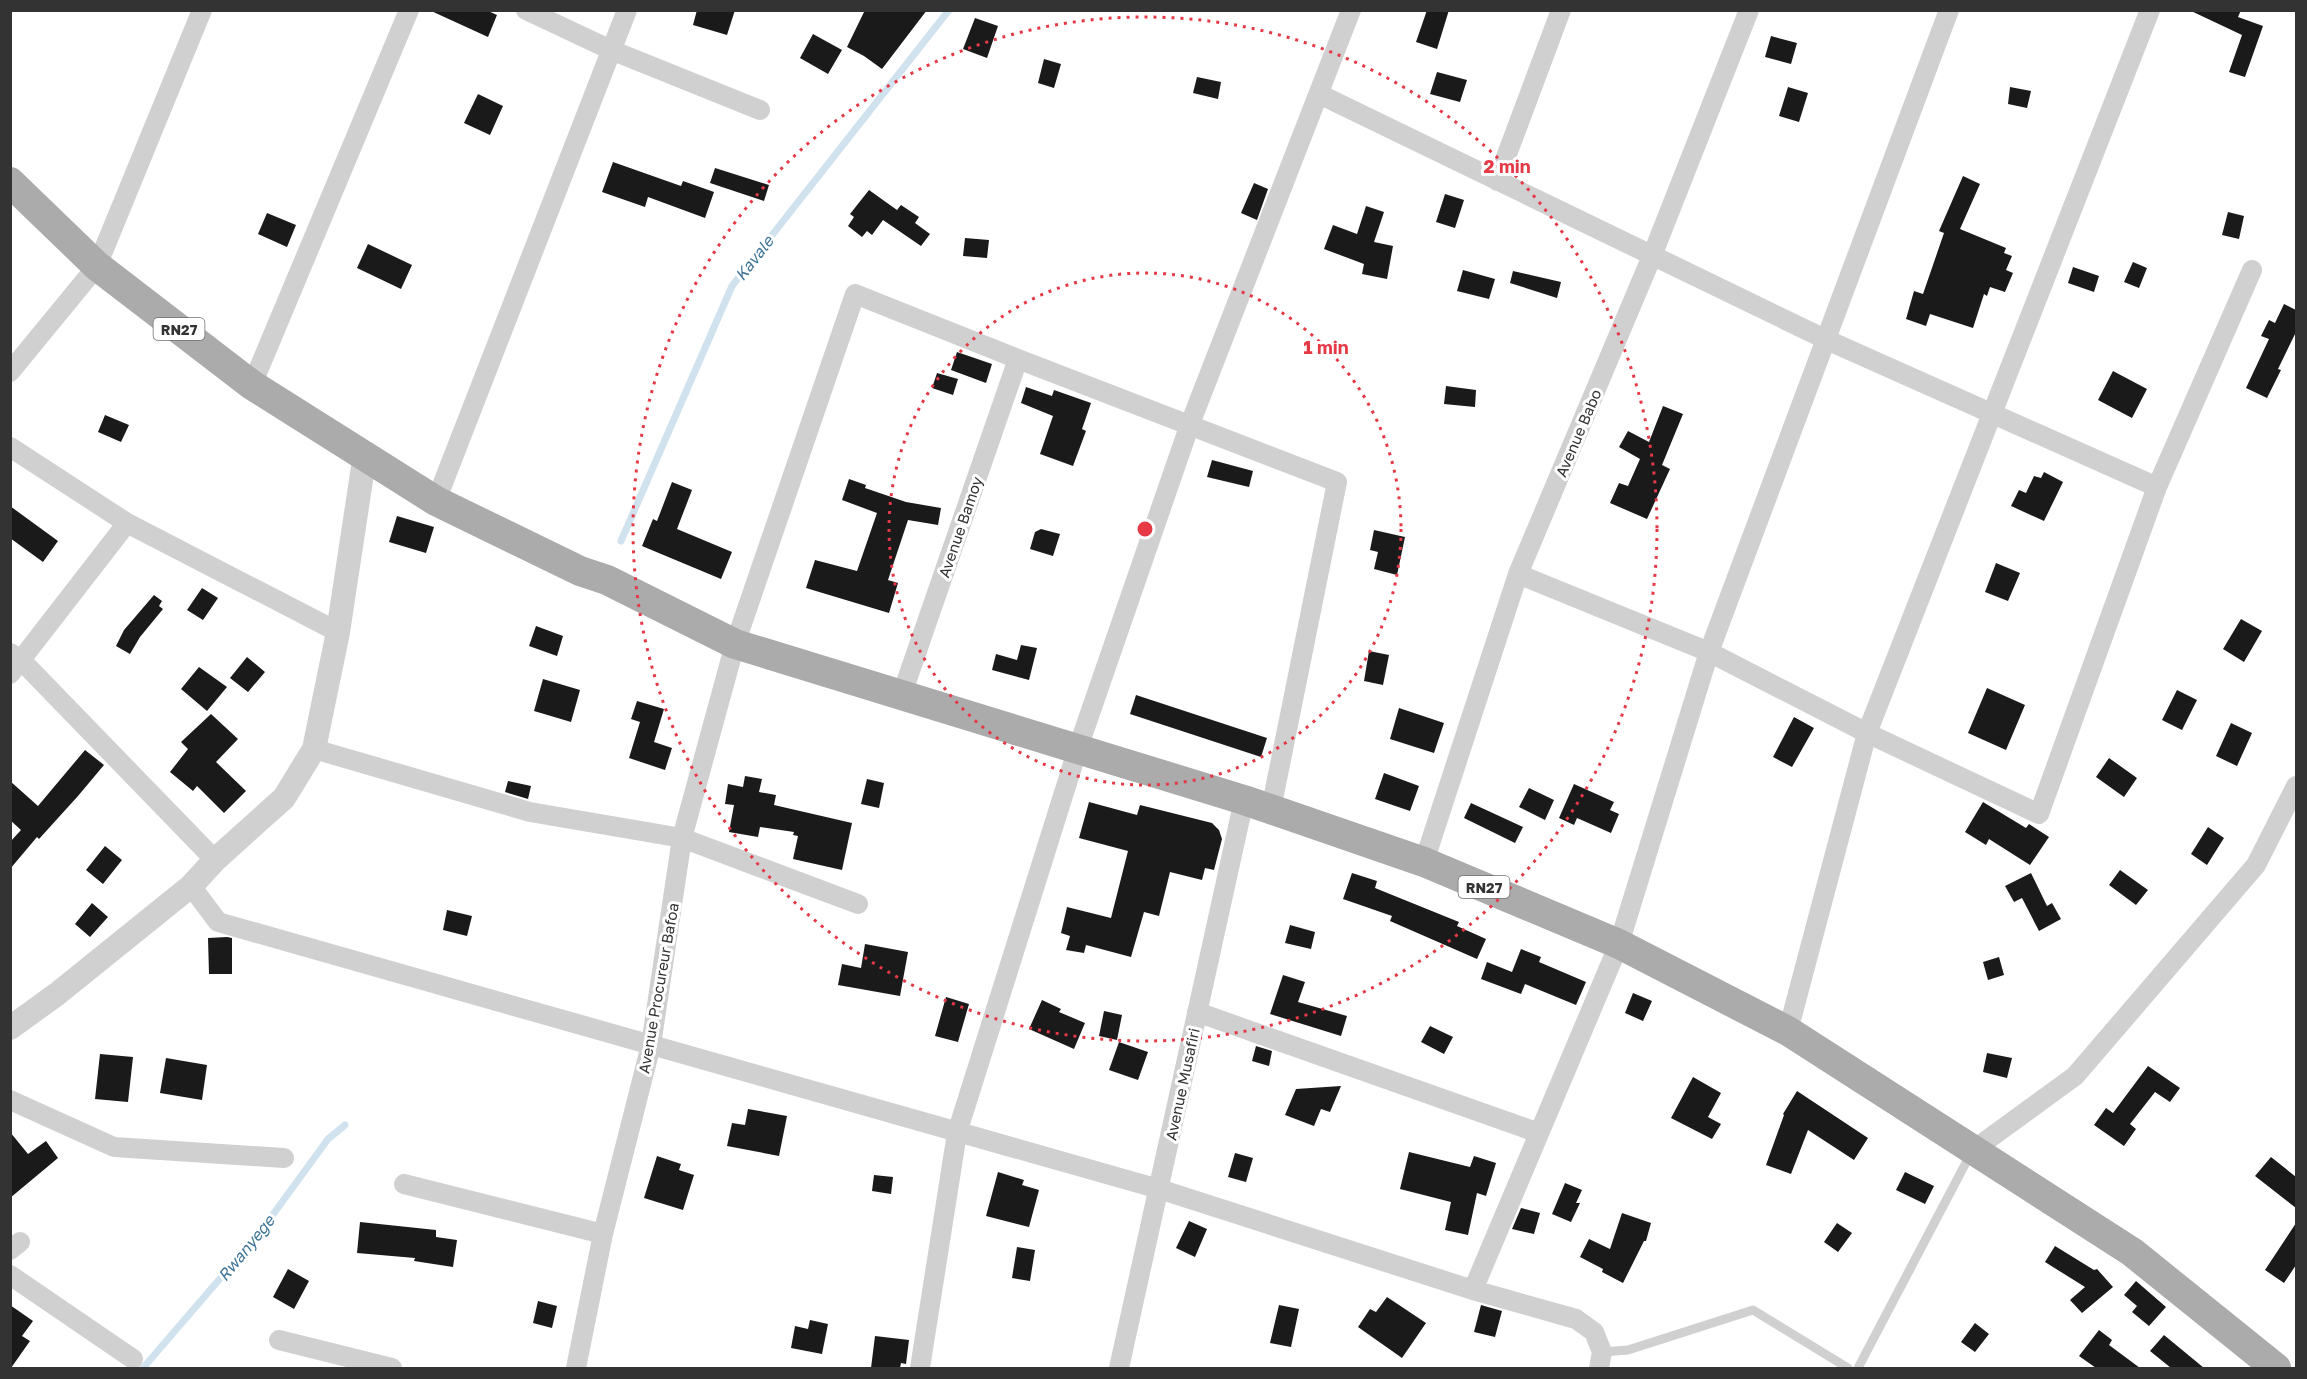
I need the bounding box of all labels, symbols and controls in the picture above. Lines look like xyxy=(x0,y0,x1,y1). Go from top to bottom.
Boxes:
text: 2 min xyxy=(1483,155,1531,177)
water label: Kavale xyxy=(730,230,779,284)
road number: RN27 xyxy=(154,318,204,340)
text: 1 min xyxy=(1303,336,1349,358)
street label: Avenue Babo xyxy=(1551,386,1605,480)
street label: Avenue Bamoy xyxy=(934,474,986,580)
centre of rings xyxy=(1135,519,1155,539)
road number: RN27 xyxy=(1458,876,1510,898)
street label: Avenue Procureur Bafoa xyxy=(634,901,682,1075)
street label: Avenue Musafiri xyxy=(1161,1026,1203,1142)
water label: Rwanyege xyxy=(213,1210,280,1285)

